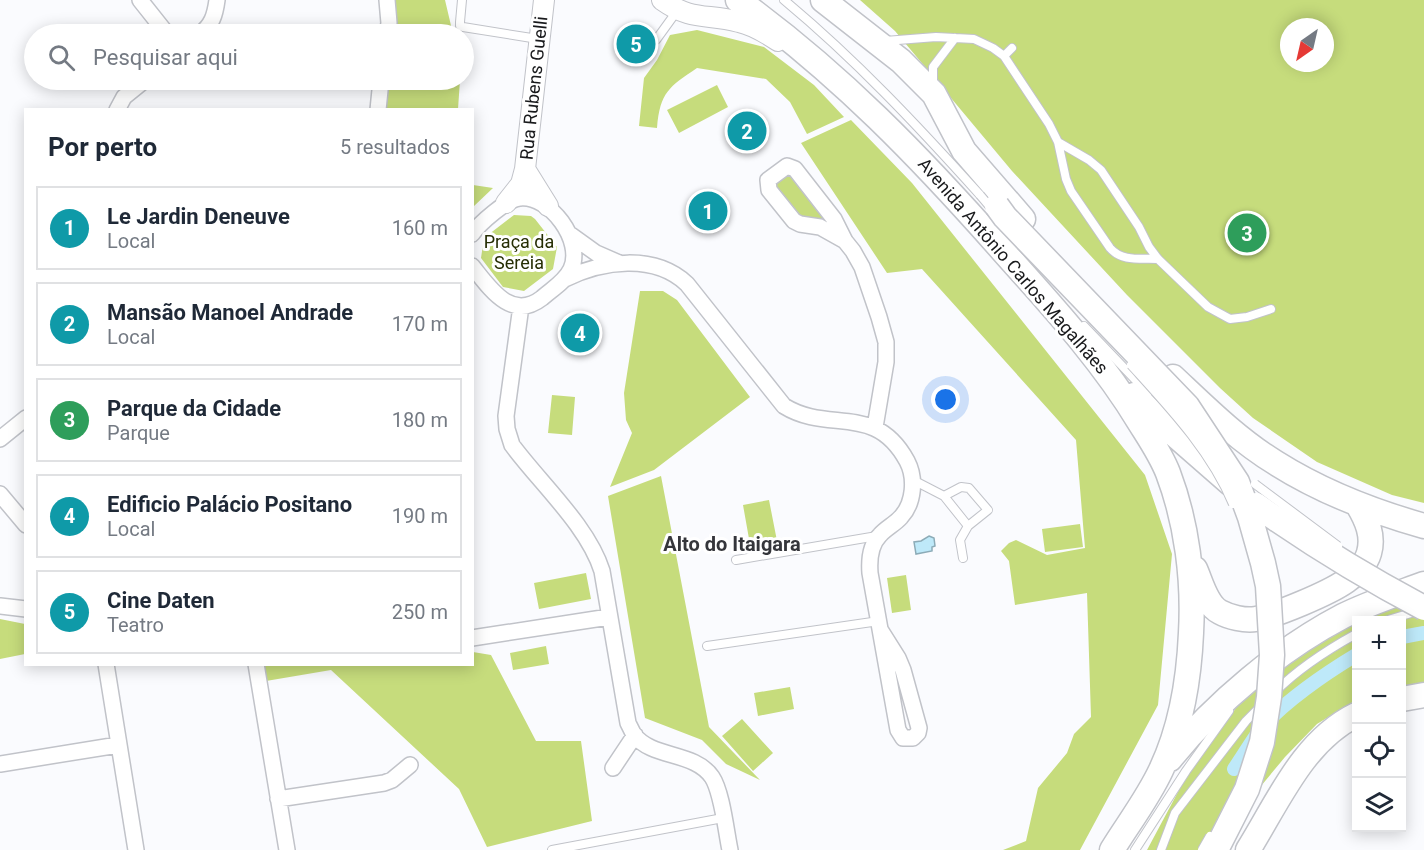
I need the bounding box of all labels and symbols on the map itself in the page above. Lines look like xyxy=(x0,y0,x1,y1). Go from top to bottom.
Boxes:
street label: Rua Rubens Guelli xyxy=(516,15,551,161)
north arrow xyxy=(1280,18,1334,72)
pin: 5 xyxy=(616,22,656,66)
pin: 2 xyxy=(728,108,766,154)
street label: Avenida Antônio Carlos Magalhães xyxy=(914,153,1113,378)
pin: 1 xyxy=(688,188,728,234)
pin: 3 xyxy=(1228,210,1266,256)
park label: Praça da Sereia xyxy=(484,231,554,273)
pin: 4 xyxy=(560,310,600,356)
your location xyxy=(931,385,960,414)
district label: Alto do Itaigara xyxy=(663,532,801,556)

